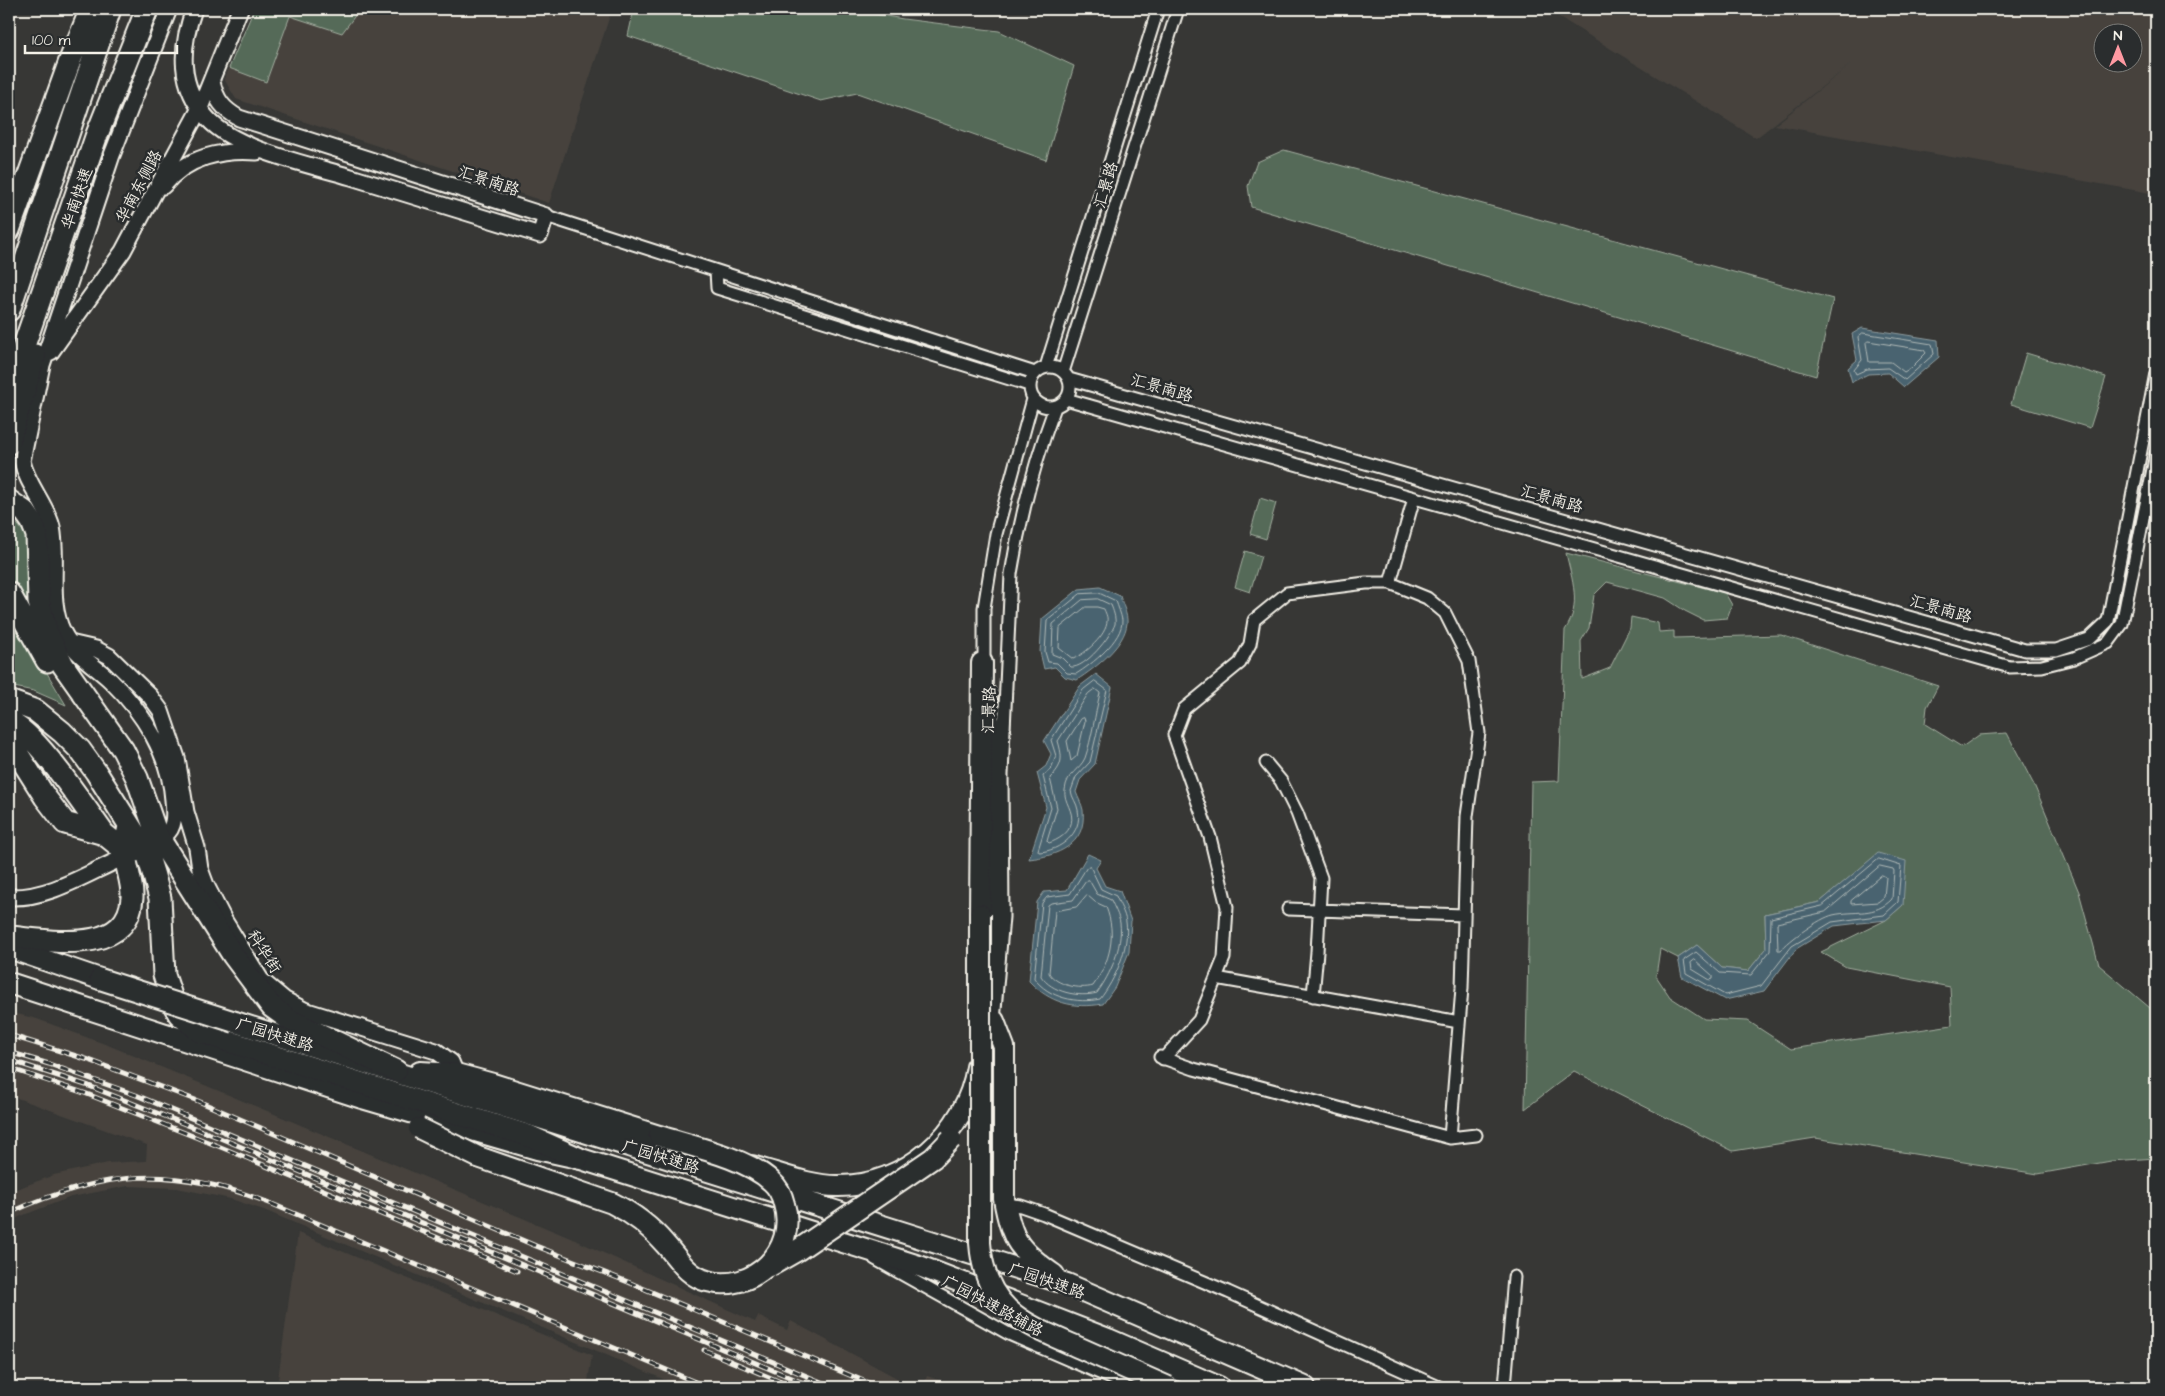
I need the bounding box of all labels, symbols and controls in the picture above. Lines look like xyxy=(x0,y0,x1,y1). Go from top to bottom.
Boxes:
scale bar xyxy=(25,22,178,54)
north arrow xyxy=(2092,22,2142,72)
text: N xyxy=(2114,26,2123,46)
text: 100 m xyxy=(32,30,71,51)
street label: 华南东侧路 xyxy=(110,146,167,227)
street label: 汇景路 xyxy=(1088,159,1123,211)
street label: 汇景南路 xyxy=(455,161,523,201)
street label: 华南快速 xyxy=(56,164,98,232)
street label: 汇景南路 xyxy=(1128,369,1196,407)
street label: 汇景南路 xyxy=(1518,480,1586,518)
street label: 汇景南路 xyxy=(1907,590,1975,628)
street label: 汇景路 xyxy=(977,686,1001,734)
street label: 科华街 xyxy=(242,925,286,978)
street label: 广园快速路 xyxy=(233,1013,316,1057)
street label: 广园快速路 xyxy=(619,1135,702,1179)
street label: 广园快速路 xyxy=(1005,1258,1088,1304)
street label: 广园快速路辅路 xyxy=(938,1270,1047,1342)

